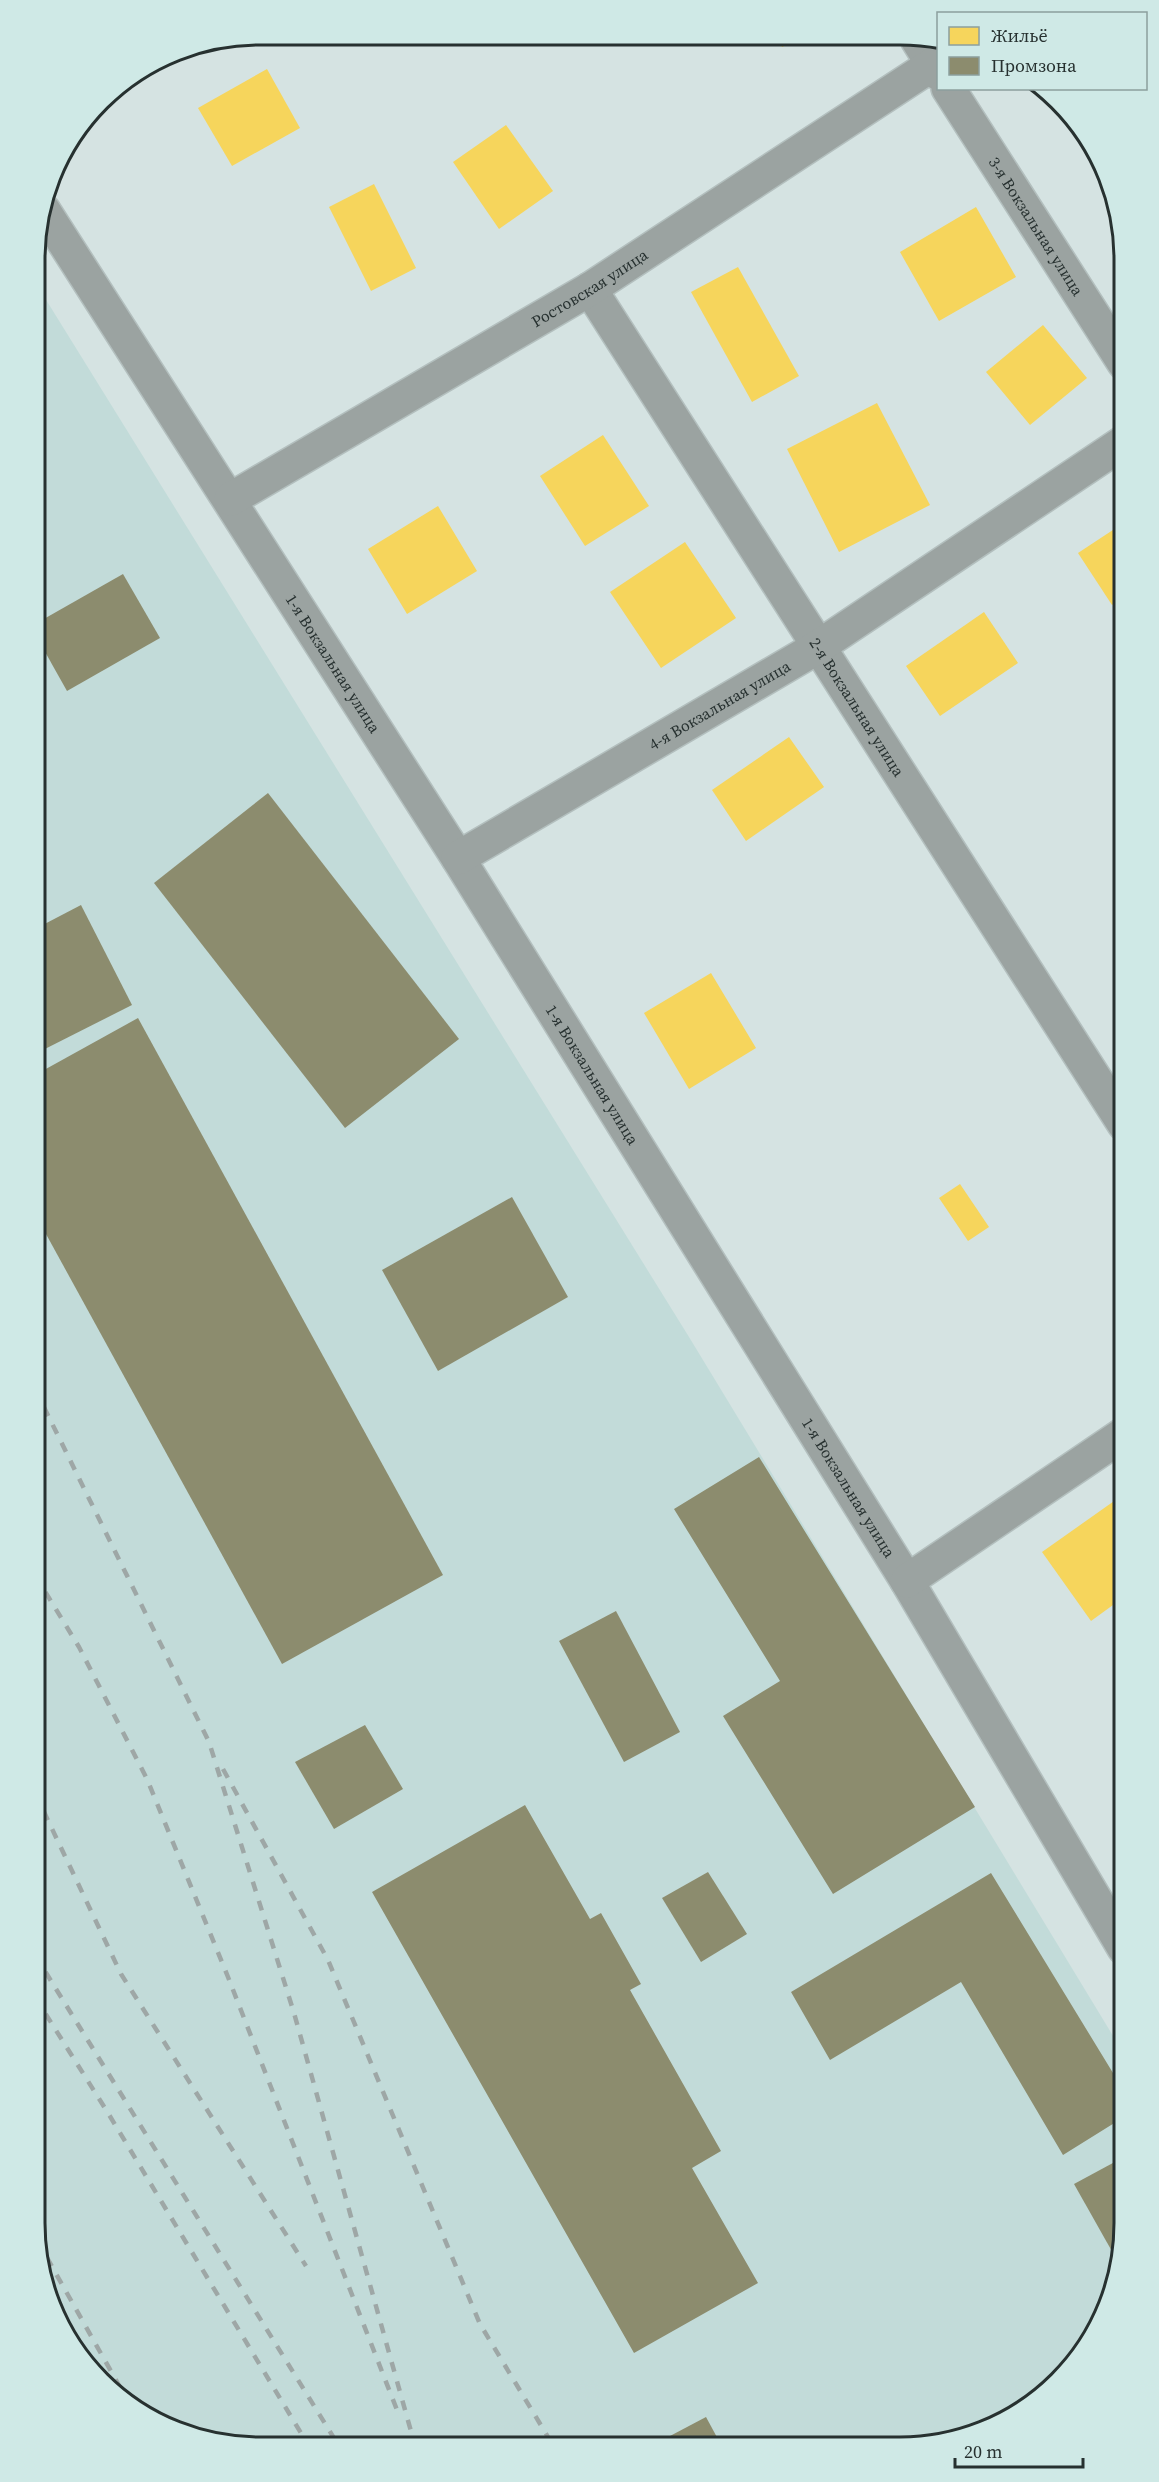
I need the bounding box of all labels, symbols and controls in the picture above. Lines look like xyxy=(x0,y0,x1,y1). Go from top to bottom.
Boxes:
legend xyxy=(937,12,1147,90)
text: Жильё xyxy=(991,23,1048,48)
text: Промзона xyxy=(991,53,1077,78)
street label: 3-я Вокзальная улица xyxy=(984,152,1090,301)
street label: Ростовская улица xyxy=(527,243,652,332)
street label: 1-я Вокзальная улица xyxy=(281,590,387,738)
street label: 2-я Вокзальная улица xyxy=(805,633,910,781)
street label: 4-я Вокзальная улица xyxy=(644,654,795,755)
street label: 1-я Вокзальная улица xyxy=(541,1000,645,1149)
street label: 1-я Вокзальная улица xyxy=(797,1413,901,1562)
scale bar xyxy=(955,2431,1082,2469)
text: 20 m xyxy=(964,2439,1002,2464)

